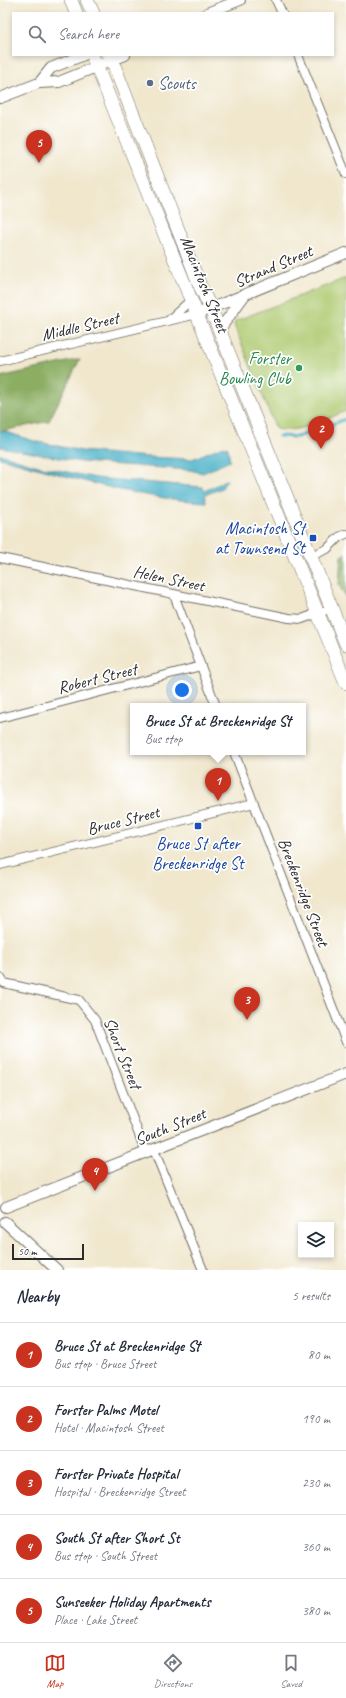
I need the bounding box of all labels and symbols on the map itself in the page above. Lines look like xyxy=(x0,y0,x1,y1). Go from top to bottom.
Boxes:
place label: Scouts xyxy=(158,73,198,94)
marker: Scouts xyxy=(145,78,155,88)
pin: 5 xyxy=(26,130,52,163)
street label: Macintosh Street xyxy=(176,233,234,338)
street label: Strand Street xyxy=(231,240,318,292)
street label: Middle Street xyxy=(40,307,123,346)
place label: Forster Bowling Club xyxy=(219,348,293,389)
marker: Forster Bowling Club xyxy=(294,363,304,373)
pin: 2 xyxy=(308,416,334,449)
place label: Macintosh St at Townsend St xyxy=(215,518,307,559)
marker: Macintosh St at Townsend St xyxy=(308,533,318,543)
street label: Helen Street xyxy=(131,561,209,597)
street label: Robert Street xyxy=(55,658,141,698)
your location xyxy=(172,680,192,700)
pin: 1 xyxy=(205,768,231,801)
street label: Bruce Street xyxy=(85,801,164,840)
marker: Bruce St after Breckenridge St xyxy=(193,821,203,831)
place label: Bruce St after Breckenridge St xyxy=(152,833,246,874)
street label: Breckenridge Street xyxy=(273,835,335,951)
pin: 3 xyxy=(234,987,260,1020)
street label: Short Street xyxy=(99,1014,147,1094)
street label: South Street xyxy=(132,1102,211,1150)
pin: 4 xyxy=(82,1158,108,1191)
scale bar xyxy=(12,1242,84,1261)

